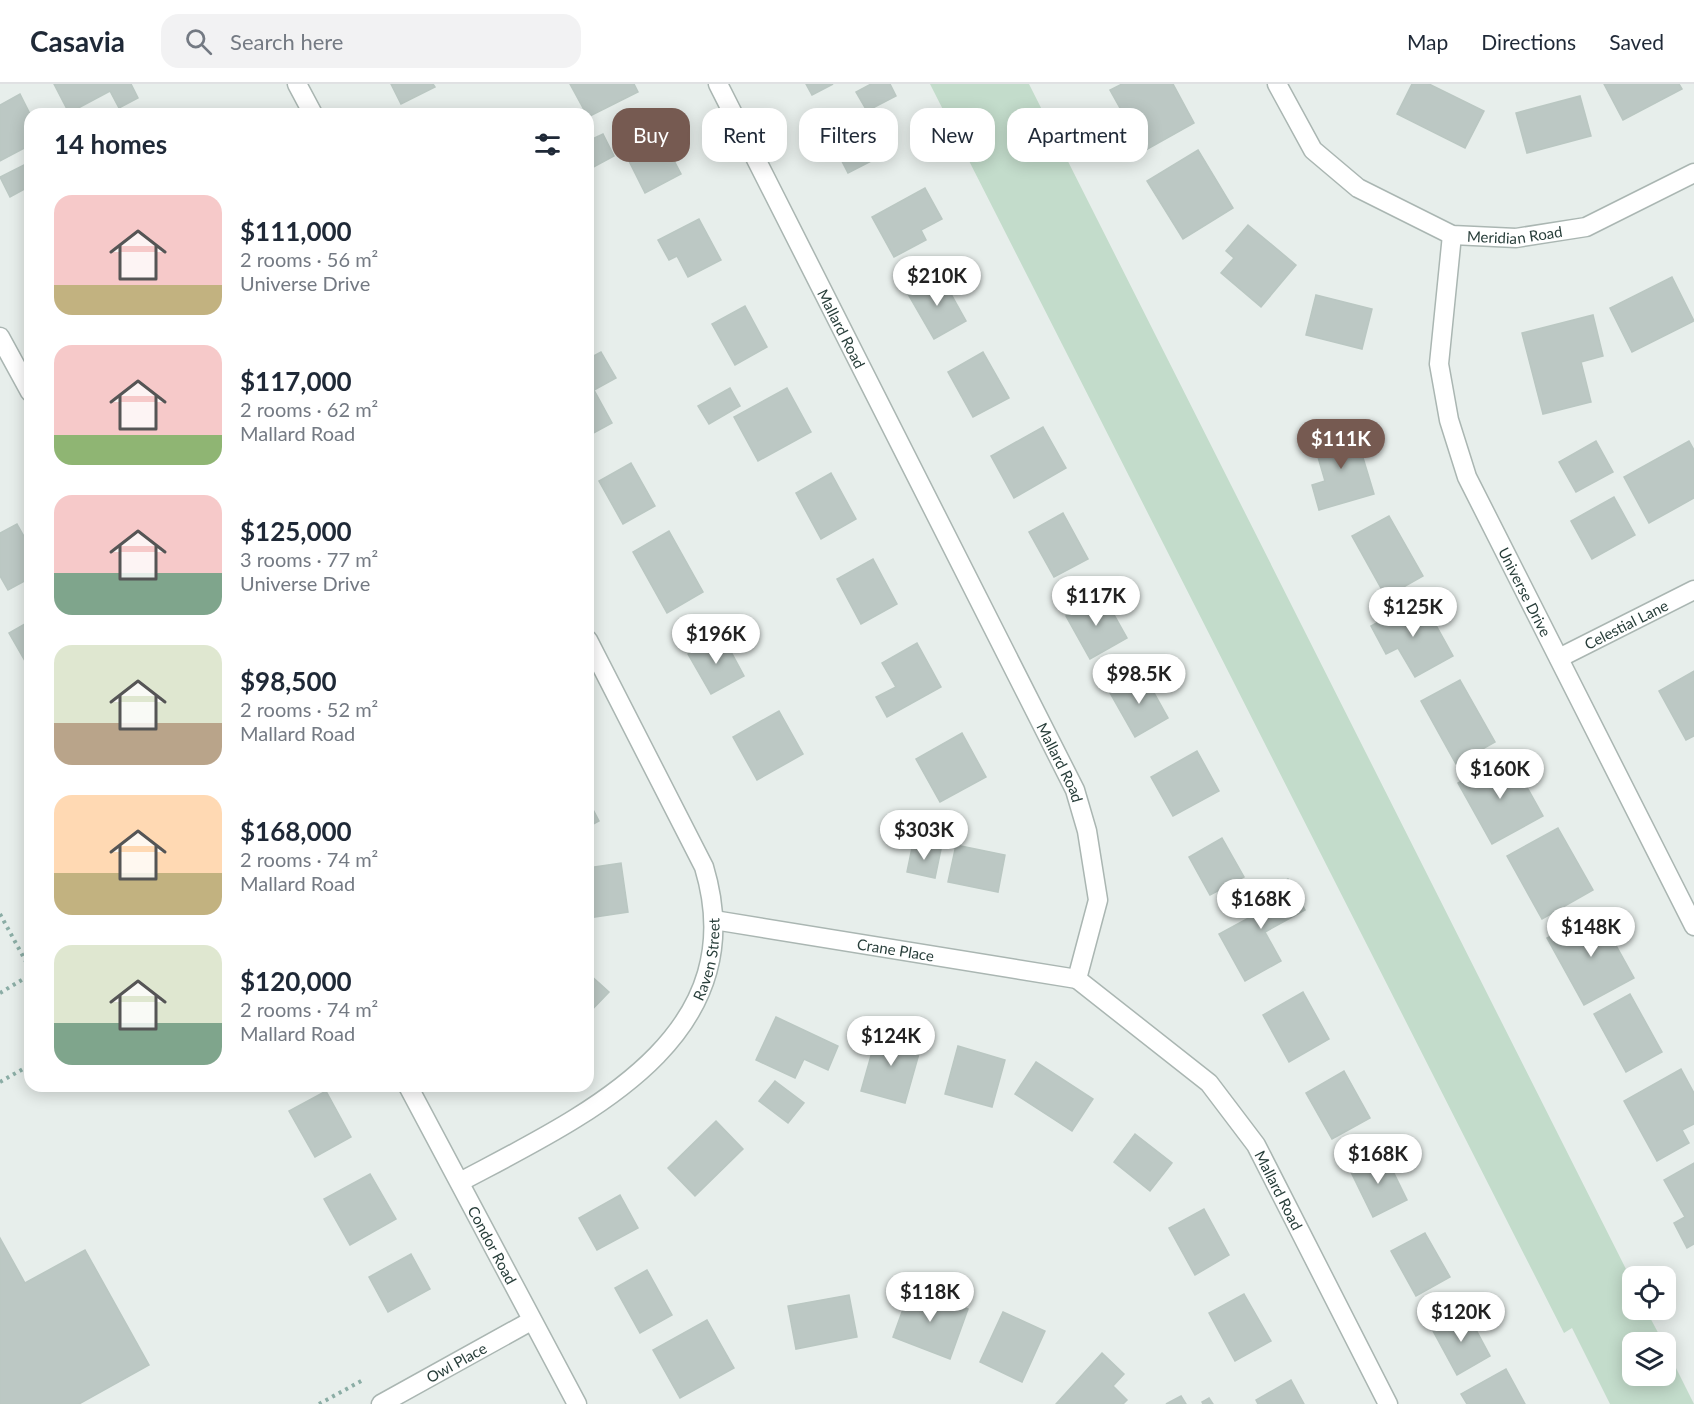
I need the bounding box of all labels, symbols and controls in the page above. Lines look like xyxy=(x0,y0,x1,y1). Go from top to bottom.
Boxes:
search box xyxy=(161,14,581,68)
text: Casavia xyxy=(30,24,125,58)
icon: search xyxy=(182,25,215,58)
text: Search here xyxy=(230,28,344,55)
text: Map xyxy=(1407,29,1448,54)
text: Directions xyxy=(1481,29,1576,54)
text: Saved xyxy=(1609,29,1664,54)
chip: Buy xyxy=(612,108,690,162)
chip: Rent xyxy=(702,108,787,162)
chip: Filters xyxy=(799,108,898,162)
chip: New xyxy=(910,108,995,162)
chip: Apartment xyxy=(1007,108,1148,162)
text: 14 homes xyxy=(54,128,167,160)
icon: filters xyxy=(531,128,564,161)
text: $111,000 xyxy=(240,215,352,247)
icon: home xyxy=(102,219,174,291)
street label: Meridian Road xyxy=(1467,222,1563,247)
text: 2 rooms · 56 m² xyxy=(240,247,378,271)
pin: $210K xyxy=(895,256,979,307)
text: $210K xyxy=(907,263,967,287)
text: Universe Drive xyxy=(240,271,370,295)
street label: Mallard Road xyxy=(814,286,869,371)
text: $117,000 xyxy=(240,365,352,397)
icon: home xyxy=(102,369,174,441)
text: 2 rooms · 62 m² xyxy=(240,397,378,421)
pin: $111K xyxy=(1299,419,1383,470)
text: Mallard Road xyxy=(240,421,355,445)
text: $111K xyxy=(1311,426,1371,450)
text: $125,000 xyxy=(240,515,352,547)
icon: home xyxy=(102,519,174,591)
street label: Universe Drive xyxy=(1495,544,1555,640)
text: 3 rooms · 77 m² xyxy=(240,547,378,571)
text: Universe Drive xyxy=(240,571,370,595)
pin: $117K xyxy=(1054,576,1138,627)
text: $117K xyxy=(1066,583,1126,607)
pin: $125K xyxy=(1371,587,1455,638)
text: $125K xyxy=(1383,594,1443,618)
street label: Celestial Lane xyxy=(1581,596,1671,653)
pin: $196K xyxy=(674,614,758,665)
text: $196K xyxy=(686,621,746,645)
pin: $98.5K xyxy=(1090,654,1188,705)
text: $98.5K xyxy=(1107,661,1171,685)
text: $98,500 xyxy=(240,665,337,697)
icon: home xyxy=(102,669,174,741)
text: 2 rooms · 52 m² xyxy=(240,697,378,721)
street label: Mallard Road xyxy=(1033,720,1087,804)
text: Mallard Road xyxy=(240,721,355,745)
pin: $160K xyxy=(1458,749,1542,800)
text: $160K xyxy=(1470,756,1530,780)
pin: $303K xyxy=(882,810,966,861)
text: $168,000 xyxy=(240,815,352,847)
text: $303K xyxy=(894,817,954,841)
icon: home xyxy=(102,819,174,891)
text: 2 rooms · 74 m² xyxy=(240,847,378,871)
text: Mallard Road xyxy=(240,871,355,895)
pin: $168K xyxy=(1219,879,1303,930)
text: $168K xyxy=(1231,886,1291,910)
pin: $148K xyxy=(1549,907,1633,958)
text: $148K xyxy=(1561,914,1621,938)
street label: Raven Street xyxy=(689,917,722,1003)
street label: Crane Place xyxy=(856,934,936,965)
text: $120,000 xyxy=(240,965,352,997)
icon: home xyxy=(102,969,174,1041)
text: 2 rooms · 74 m² xyxy=(240,997,378,1021)
pin: $124K xyxy=(849,1016,933,1067)
text: Mallard Road xyxy=(240,1021,355,1045)
text: $124K xyxy=(861,1023,921,1047)
pin: $168K xyxy=(1336,1134,1420,1185)
text: $168K xyxy=(1348,1141,1408,1165)
street label: Mallard Road xyxy=(1251,1148,1307,1233)
street label: Condor Road xyxy=(464,1203,521,1287)
map controls xyxy=(1622,1266,1676,1386)
button: locate xyxy=(1622,1266,1676,1320)
pin: $118K xyxy=(888,1272,972,1323)
text: $118K xyxy=(900,1279,960,1303)
pin: $120K xyxy=(1419,1292,1503,1343)
text: $120K xyxy=(1431,1299,1491,1323)
button: layers xyxy=(1622,1332,1676,1386)
street label: Owl Place xyxy=(423,1338,490,1386)

